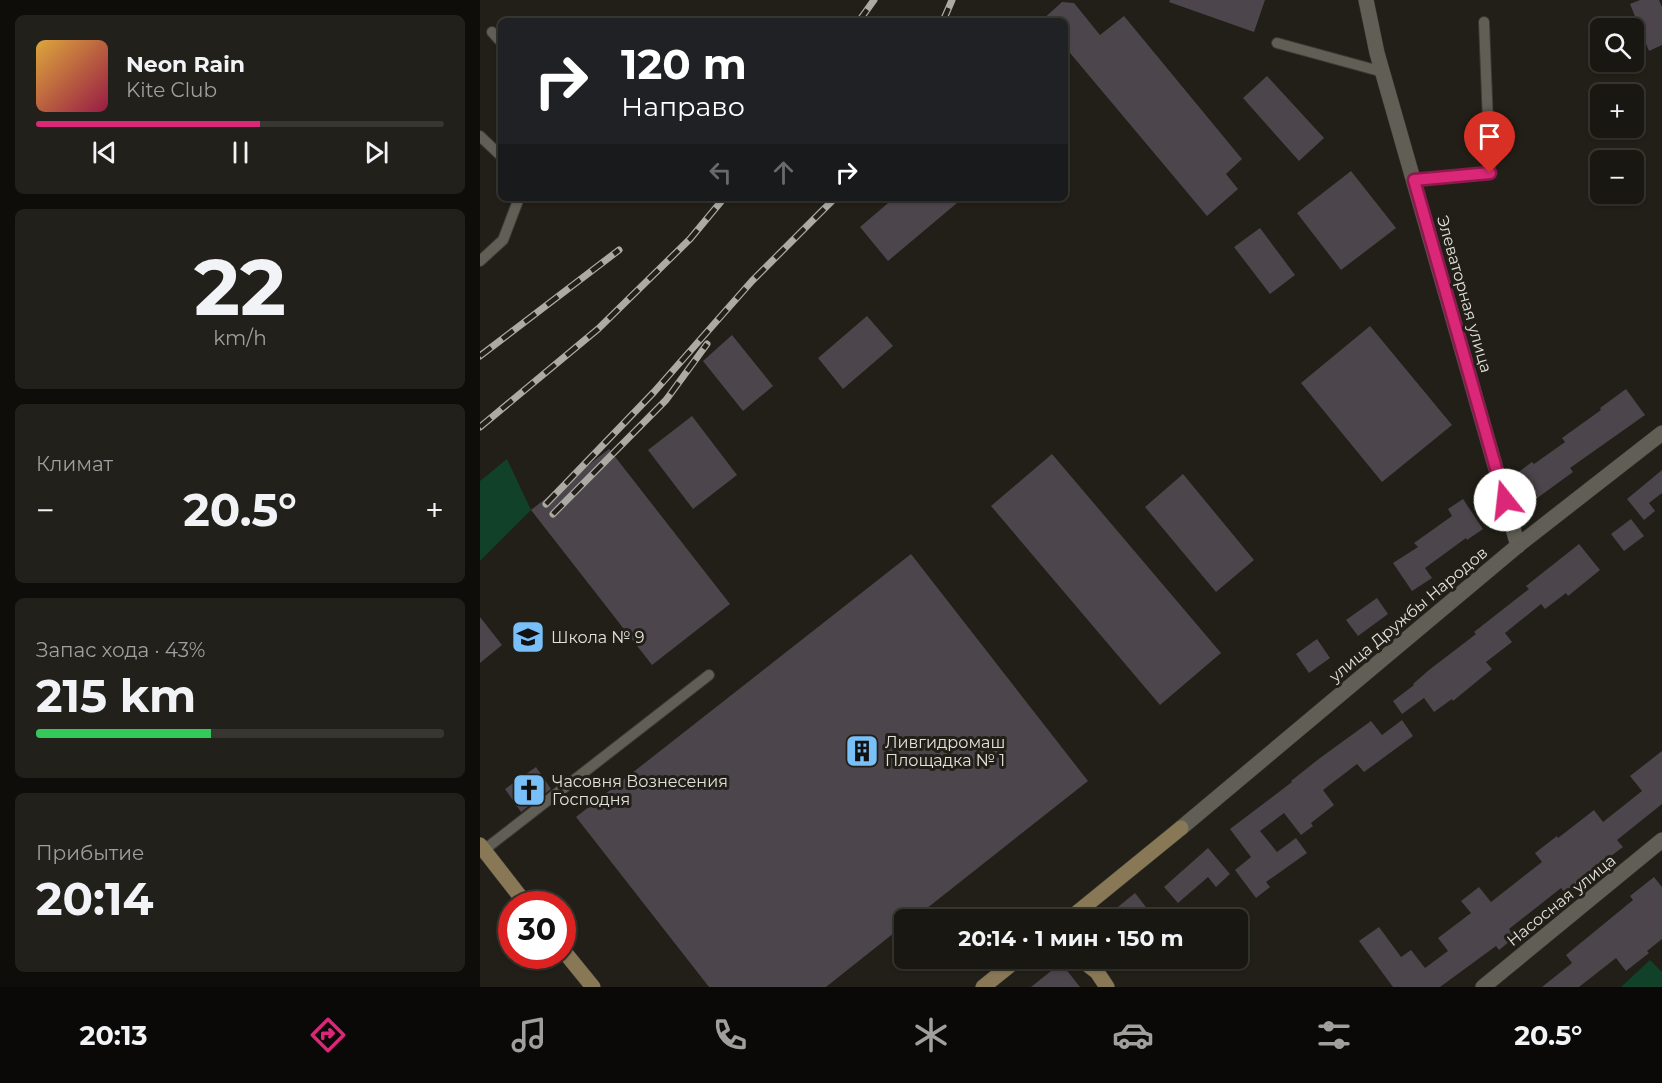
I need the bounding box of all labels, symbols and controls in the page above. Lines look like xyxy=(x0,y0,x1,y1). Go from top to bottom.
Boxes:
map controls xyxy=(1590,18,1644,204)
button: search xyxy=(1590,18,1644,72)
text: 120 m xyxy=(621,38,747,90)
icon: right xyxy=(522,42,600,120)
text: Neon Rain xyxy=(126,51,245,78)
text: Kite Club xyxy=(126,78,217,102)
button: + xyxy=(1590,84,1644,138)
text: Направо xyxy=(621,90,745,123)
pin xyxy=(1464,111,1515,173)
icon: arrive xyxy=(1473,120,1506,153)
icon: previous xyxy=(88,136,121,169)
icon: pause xyxy=(224,136,257,169)
icon: next xyxy=(360,136,393,169)
button: − xyxy=(1590,150,1644,204)
icon: left xyxy=(704,156,737,189)
icon: ahead xyxy=(767,156,800,189)
icon: right xyxy=(830,156,863,189)
street label: Элеваторная улица xyxy=(1433,213,1496,375)
text: 22 xyxy=(194,239,286,335)
text: km/h xyxy=(213,326,267,350)
text: Климат xyxy=(36,452,113,476)
position arrow xyxy=(1473,468,1537,532)
text: 20.5° xyxy=(183,482,297,537)
text: − xyxy=(36,490,55,530)
text: + xyxy=(425,490,444,530)
street label: улица Дружбы Народов xyxy=(1325,543,1491,687)
school or university icon: Школа № 9 xyxy=(510,619,546,655)
place label: Школа № 9 xyxy=(551,628,644,647)
text: Запас хода · 43% xyxy=(36,638,205,662)
text: 215 km xyxy=(36,668,196,723)
building icon: Ливгидромаш Площадка № 1 xyxy=(844,733,880,769)
place label: Ливгидромаш Площадка № 1 xyxy=(885,733,1005,770)
church icon: Часовня Вознесения Господня xyxy=(511,772,547,808)
place label: Часовня Вознесения Господня xyxy=(552,772,728,809)
text: Прибытие xyxy=(36,841,144,865)
street label: Насосная улица xyxy=(1503,851,1620,950)
text: 20:14 xyxy=(36,871,154,926)
speed limit sign: 30 xyxy=(498,891,576,969)
text: 20:14 · 1 мин · 150 m xyxy=(958,925,1184,952)
icon: directions xyxy=(307,1014,349,1056)
icon: music xyxy=(508,1014,550,1056)
icon: phone xyxy=(709,1014,751,1056)
icon: climate xyxy=(910,1014,952,1056)
icon: car xyxy=(1112,1014,1154,1056)
icon: filters xyxy=(1313,1014,1355,1056)
text: 20:13 xyxy=(80,1019,148,1052)
text: 20.5° xyxy=(1514,1019,1582,1052)

